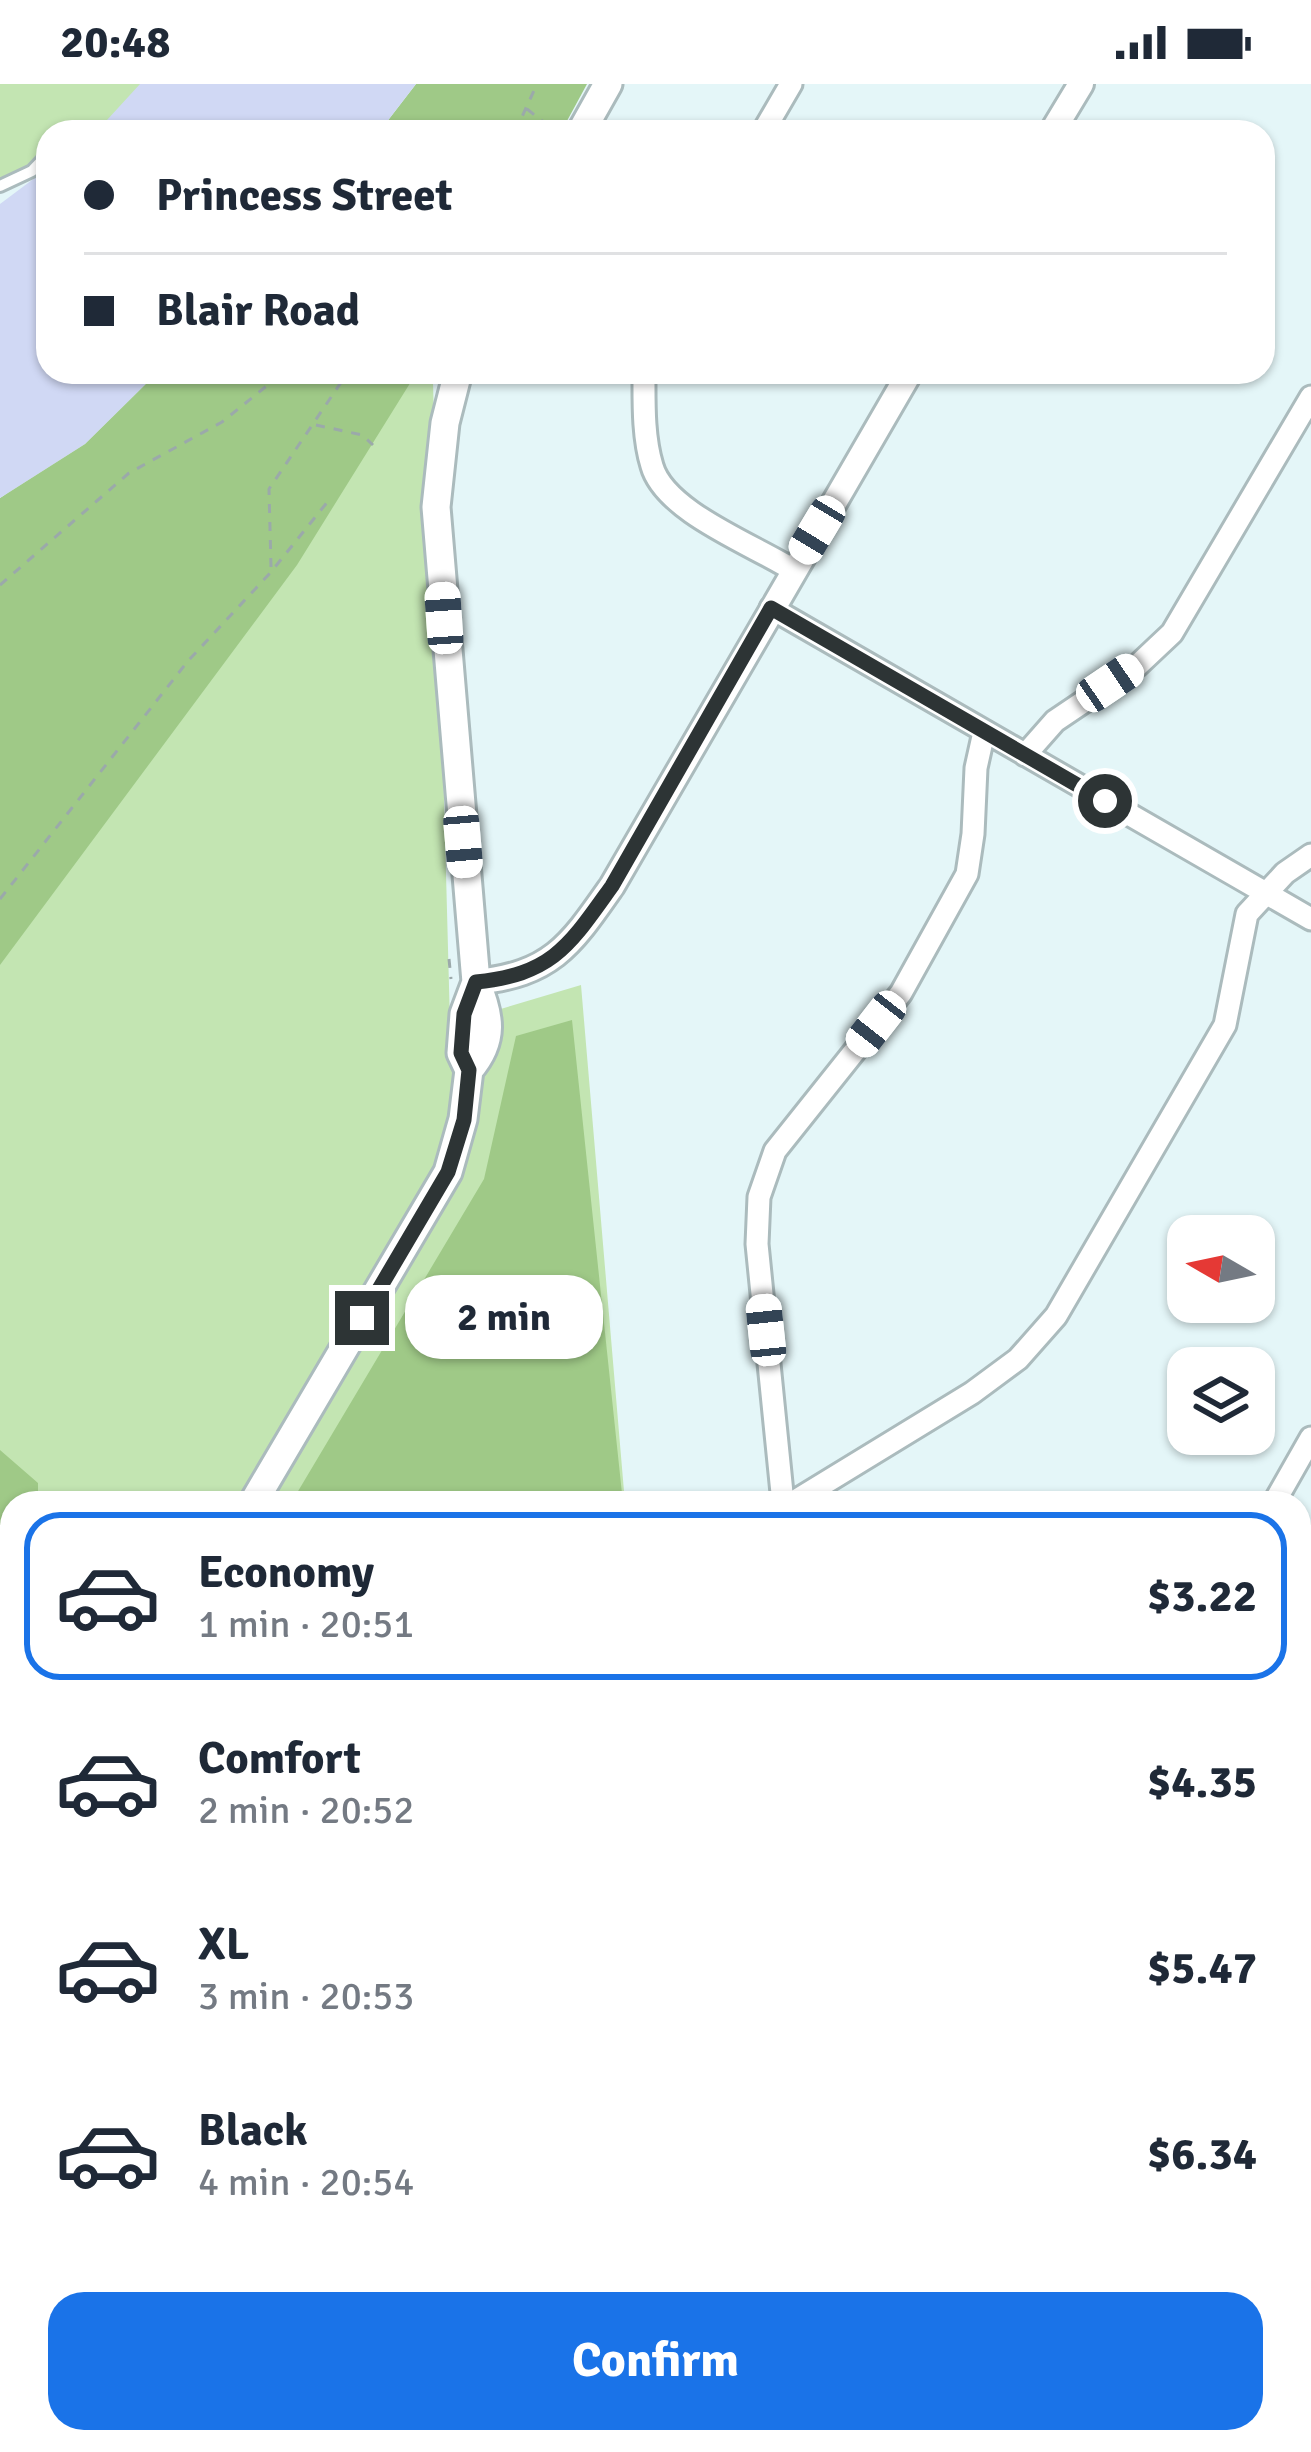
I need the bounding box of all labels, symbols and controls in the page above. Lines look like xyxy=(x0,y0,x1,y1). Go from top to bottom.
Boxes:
text: 20:48 xyxy=(60,15,170,70)
text: Princess Street xyxy=(156,168,453,223)
text: Blair Road xyxy=(156,283,360,338)
car xyxy=(783,490,851,570)
car xyxy=(424,581,464,655)
car xyxy=(1070,648,1150,718)
route start xyxy=(1078,774,1132,828)
car xyxy=(442,805,484,879)
car xyxy=(840,985,912,1063)
north arrow xyxy=(1167,1215,1275,1323)
map controls xyxy=(1167,1215,1275,1455)
callout: 2 min xyxy=(404,1276,602,1360)
route end xyxy=(335,1291,389,1345)
car xyxy=(744,1292,788,1368)
text: 2 min xyxy=(457,1293,551,1341)
button: layers xyxy=(1167,1347,1275,1455)
icon: car xyxy=(54,1542,162,1650)
text: Economy xyxy=(198,1545,374,1600)
text: $3.22 xyxy=(1147,1569,1257,1624)
text: 1 min · 20:51 xyxy=(198,1600,414,1648)
icon: car xyxy=(54,1728,162,1836)
text: Comfort xyxy=(198,1731,361,1786)
text: $4.35 xyxy=(1147,1755,1257,1810)
text: 2 min · 20:52 xyxy=(198,1786,414,1834)
icon: car xyxy=(54,1914,162,2022)
text: XL xyxy=(198,1917,249,1972)
text: $5.47 xyxy=(1147,1941,1257,1996)
text: 3 min · 20:53 xyxy=(198,1972,414,2020)
icon: car xyxy=(54,2100,162,2208)
text: Black xyxy=(198,2103,308,2158)
text: $6.34 xyxy=(1147,2127,1257,2182)
text: 4 min · 20:54 xyxy=(198,2158,414,2206)
button: Confirm xyxy=(48,2292,1263,2430)

